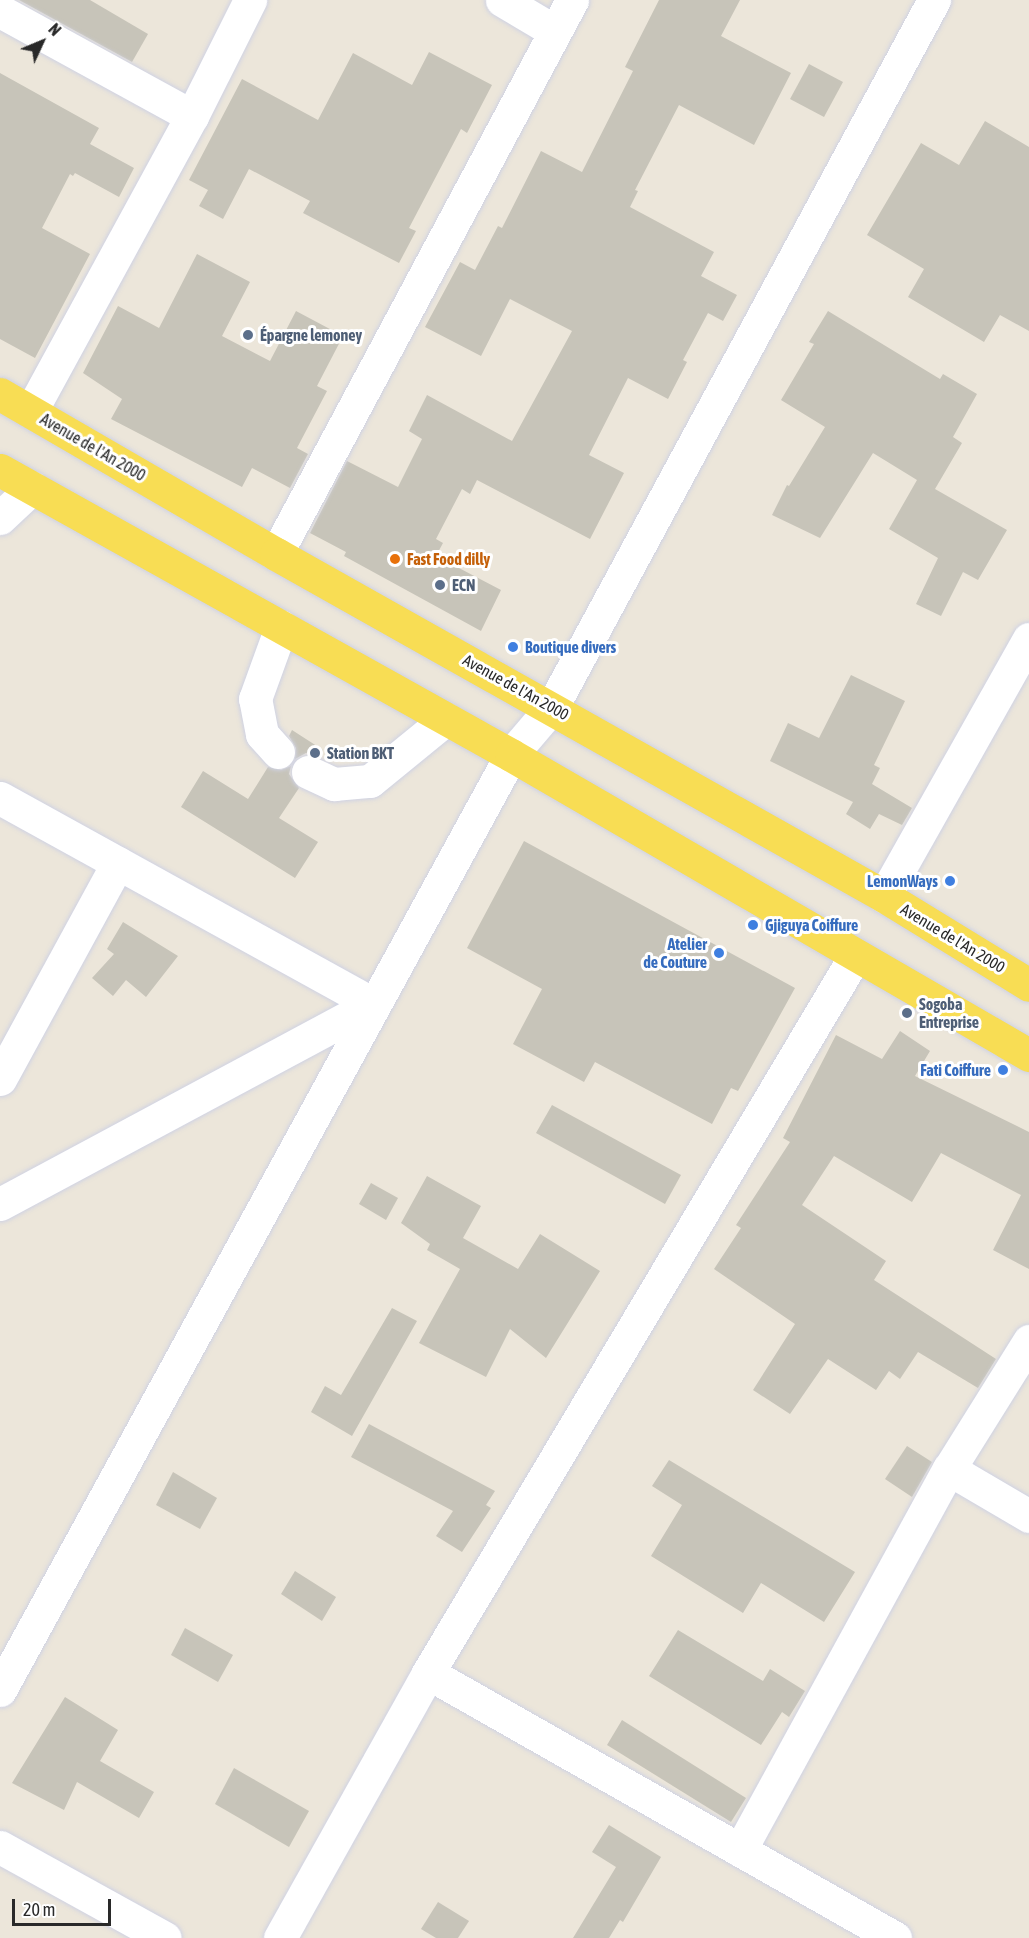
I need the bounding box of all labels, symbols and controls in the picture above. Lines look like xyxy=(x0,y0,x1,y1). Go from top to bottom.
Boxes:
north arrow xyxy=(12,12,72,72)
text: N xyxy=(45,20,65,39)
place label: Épargne lemoney xyxy=(260,325,362,345)
marker: Épargne lemoney xyxy=(241,328,255,342)
street label: Avenue de l'An 2000 xyxy=(37,409,149,485)
place label: Fast Food dilly xyxy=(407,549,490,569)
marker: Fast Food dilly xyxy=(388,552,402,566)
place label: ECN xyxy=(452,575,475,595)
marker: ECN xyxy=(433,578,447,592)
place label: Boutique divers xyxy=(525,637,616,657)
marker: Boutique divers xyxy=(506,640,520,654)
street label: Avenue de l'An 2000 xyxy=(460,650,572,724)
place label: Station BKT xyxy=(327,743,394,763)
marker: Station BKT xyxy=(308,746,322,760)
place label: LemonWays xyxy=(867,871,938,891)
marker: LemonWays xyxy=(943,874,957,888)
street label: Avenue de l'An 2000 xyxy=(897,899,1009,977)
place label: Gjiguya Coiffure xyxy=(765,915,858,935)
marker: Gjiguya Coiffure xyxy=(746,918,760,932)
place label: Atelier de Couture xyxy=(643,934,707,972)
marker: Atelier de Couture xyxy=(712,946,726,960)
place label: Sogoba Entreprise xyxy=(919,994,979,1032)
marker: Sogoba Entreprise xyxy=(900,1006,914,1020)
place label: Fati Coiffure xyxy=(920,1060,991,1080)
marker: Fati Coiffure xyxy=(996,1063,1010,1077)
scale bar xyxy=(15,1887,114,1925)
text: 20 m xyxy=(23,1899,55,1920)

